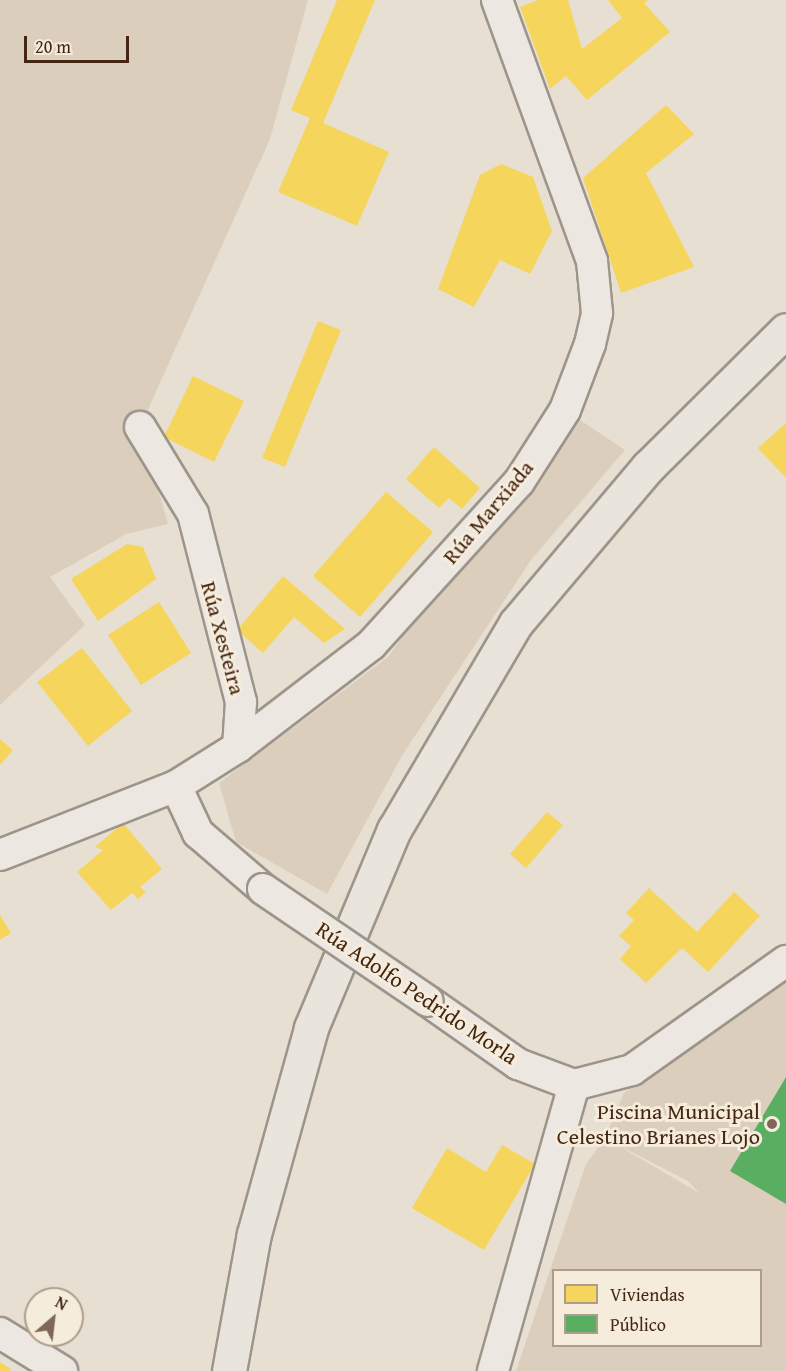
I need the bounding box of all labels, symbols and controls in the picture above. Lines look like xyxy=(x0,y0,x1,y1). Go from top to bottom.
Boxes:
scale bar xyxy=(27,24,132,62)
text: 20 m xyxy=(35,33,71,60)
street label: Rúa Marxiada xyxy=(437,455,539,569)
street label: Rúa Xesteira xyxy=(195,579,251,697)
street label: Rúa Adolfo Pedrido Morla xyxy=(311,916,523,1070)
place label: Piscina Municipal Celestino Brianes Lojo xyxy=(557,1098,760,1150)
marker: Piscina Municipal Celestino Brianes Lojo xyxy=(765,1117,779,1131)
legend xyxy=(552,1269,762,1347)
text: Viviendas xyxy=(610,1281,685,1308)
north arrow xyxy=(24,1287,84,1347)
text: N xyxy=(51,1290,72,1316)
text: Público xyxy=(610,1311,666,1338)

